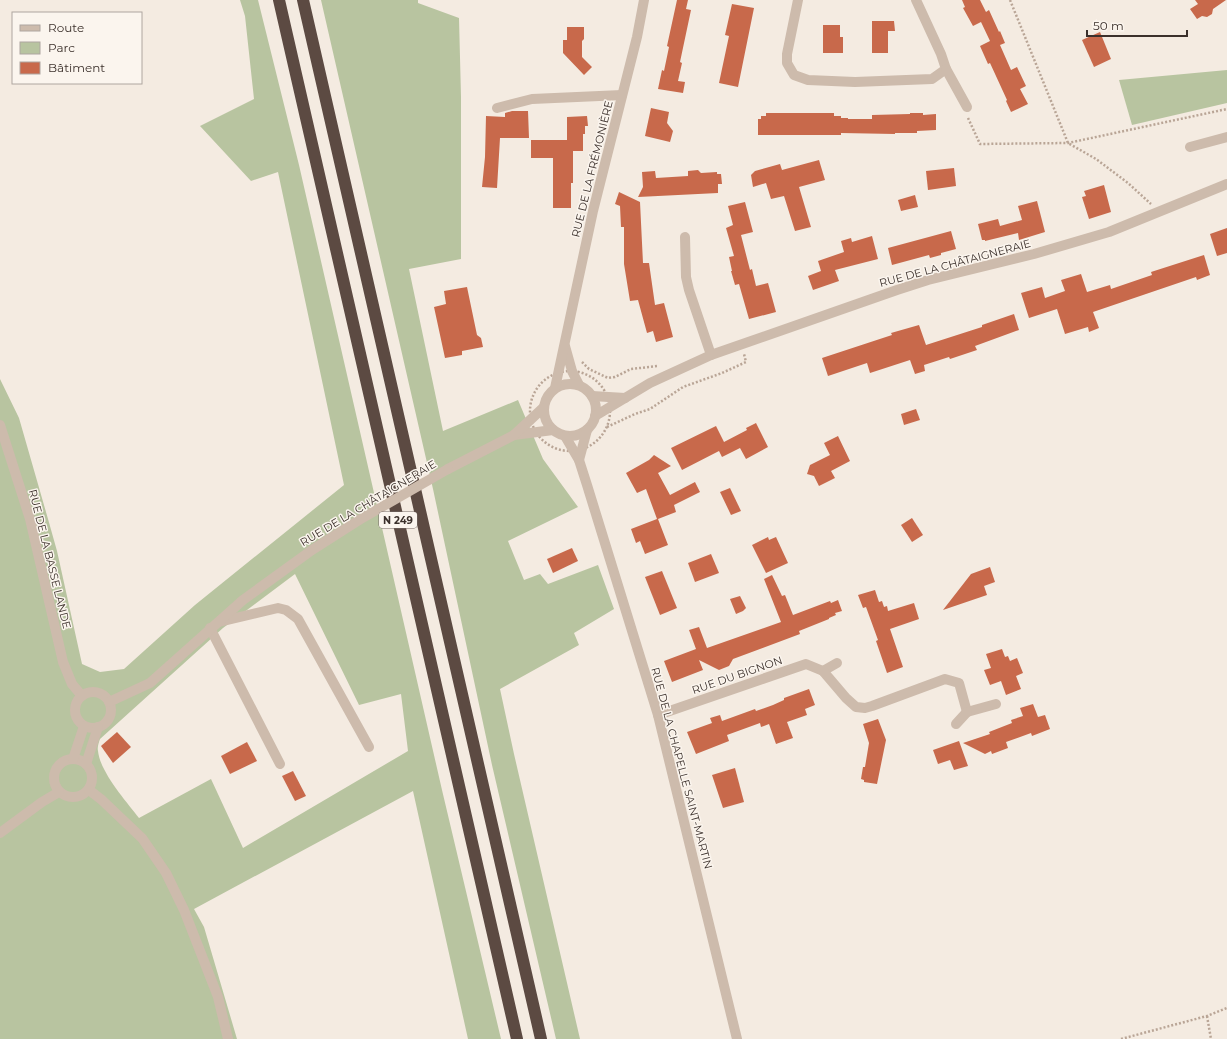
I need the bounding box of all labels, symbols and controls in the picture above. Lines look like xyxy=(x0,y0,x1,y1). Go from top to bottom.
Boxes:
legend xyxy=(12,12,142,84)
scale bar xyxy=(1087,12,1187,38)
text: 50 m xyxy=(1093,18,1124,33)
text: Route xyxy=(48,20,84,35)
text: Parc xyxy=(48,40,75,55)
text: Bâtiment xyxy=(48,60,105,75)
street label: RUE DE LA FRÉMONIÈRE xyxy=(568,99,616,239)
street label: RUE DE LA CHÂTAIGNERAIE xyxy=(878,236,1032,290)
street label: RUE DE LA CHÂTAIGNERAIE xyxy=(297,457,439,549)
street label: RUE DE LA BASSE LANDE xyxy=(26,488,74,630)
road number: N 249 xyxy=(379,512,417,528)
street label: RUE DU BIGNON xyxy=(690,653,784,697)
street label: RUE DE LA CHAPELLE SAINT-MARTIN xyxy=(648,666,716,870)

